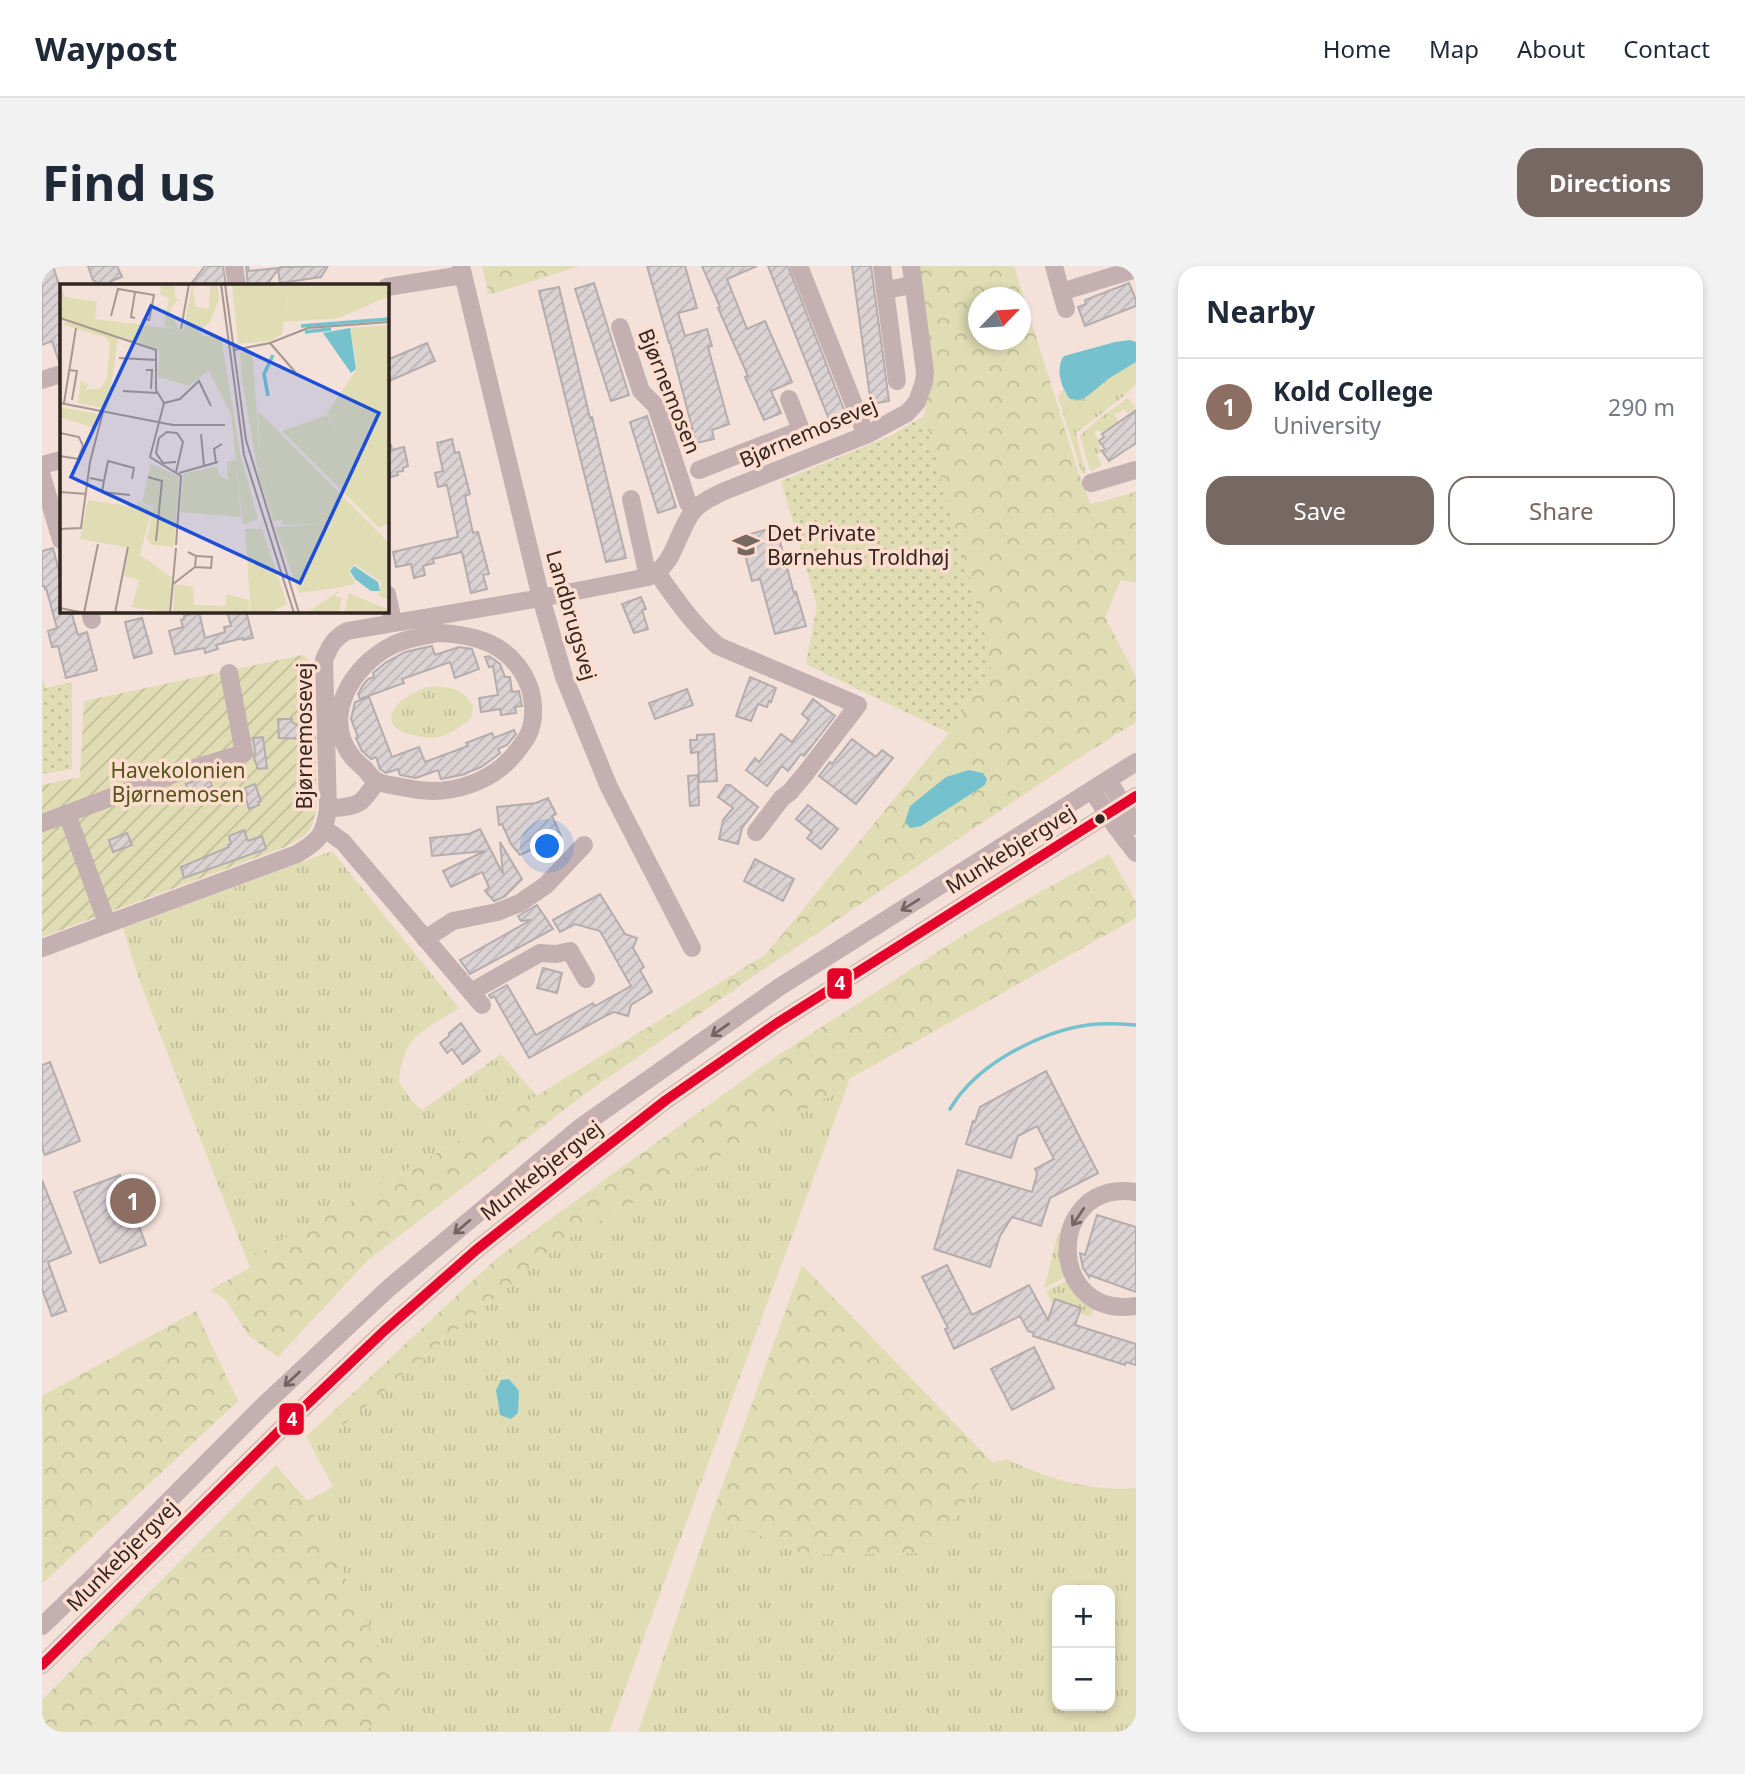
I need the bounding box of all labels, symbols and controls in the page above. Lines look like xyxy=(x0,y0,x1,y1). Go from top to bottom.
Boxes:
text: Waypost xyxy=(35,26,177,71)
text: Home xyxy=(1323,32,1391,65)
text: Map xyxy=(1429,32,1479,65)
text: About xyxy=(1517,32,1585,65)
text: Contact xyxy=(1623,32,1710,65)
button: Directions xyxy=(1517,148,1703,217)
text: Find us xyxy=(42,149,216,215)
inset map xyxy=(60,284,388,612)
north arrow xyxy=(968,287,1031,350)
text: Nearby xyxy=(1206,291,1315,332)
street label: Bjørnemosen xyxy=(632,324,708,458)
text: Kold College xyxy=(1273,373,1433,409)
street label: Bjørnemosevej xyxy=(735,390,881,474)
text: 1 xyxy=(1222,391,1236,423)
text: 290 m xyxy=(1608,391,1675,423)
text: University xyxy=(1273,409,1381,441)
button: Save xyxy=(1206,476,1434,545)
button: Share xyxy=(1448,476,1675,545)
place label: Det Private Børnehus Troldhøj xyxy=(767,519,949,571)
school or university icon: Det Private Børnehus Troldhøj xyxy=(731,530,761,560)
street label: Landbrugsvej xyxy=(540,547,604,683)
street label: Bjørnemosevej xyxy=(290,662,318,810)
park label: Havekolonien Bjørnemosen xyxy=(110,756,246,808)
street label: Munkebjergvej xyxy=(940,798,1080,900)
unlabelled marker xyxy=(1093,812,1107,826)
your location xyxy=(530,829,564,863)
one-way arrow xyxy=(901,899,921,913)
line badge: 4 xyxy=(826,967,853,1000)
text: 4 xyxy=(835,970,846,996)
one-way arrow xyxy=(711,1022,730,1037)
street label: Munkebjergvej xyxy=(474,1114,608,1226)
pin: 1 xyxy=(110,1175,156,1227)
one-way arrow xyxy=(1070,1207,1085,1226)
one-way arrow xyxy=(453,1219,471,1235)
one-way arrow xyxy=(284,1370,301,1387)
line badge: 4 xyxy=(278,1402,305,1436)
text: 4 xyxy=(287,1406,298,1432)
street label: Munkebjergvej xyxy=(60,1493,184,1617)
map controls xyxy=(1052,1585,1115,1711)
button: + xyxy=(1052,1585,1115,1648)
button: − xyxy=(1052,1648,1115,1711)

